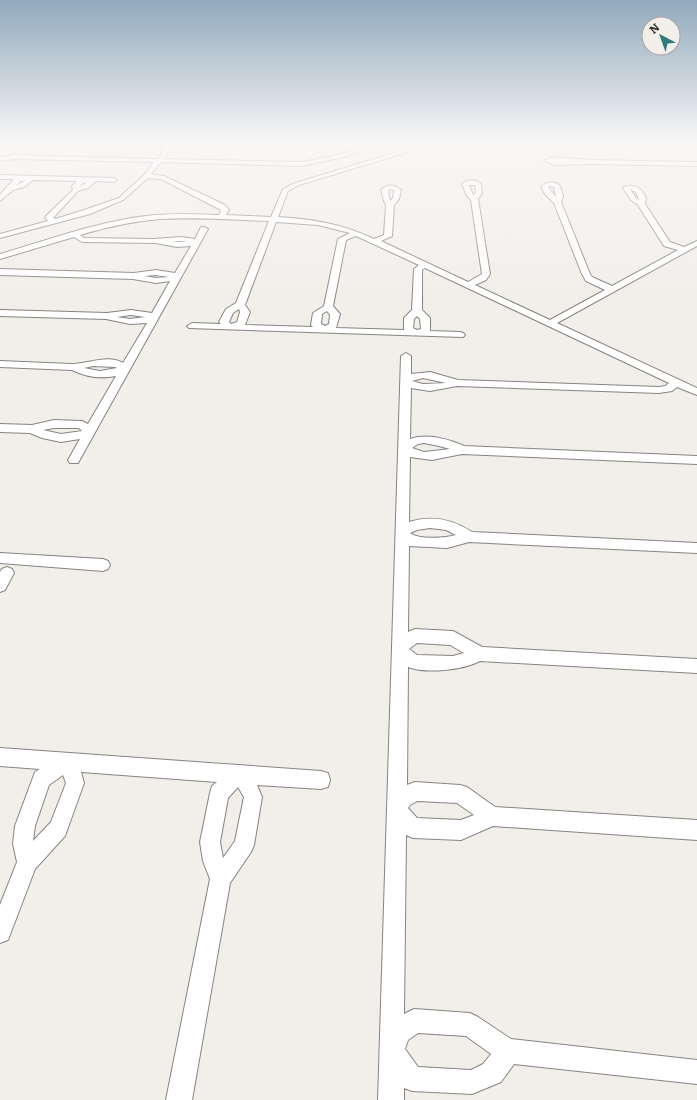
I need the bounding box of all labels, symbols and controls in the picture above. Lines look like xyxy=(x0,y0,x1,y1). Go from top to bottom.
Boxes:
north arrow xyxy=(641,16,681,56)
text: N xyxy=(645,19,663,37)

